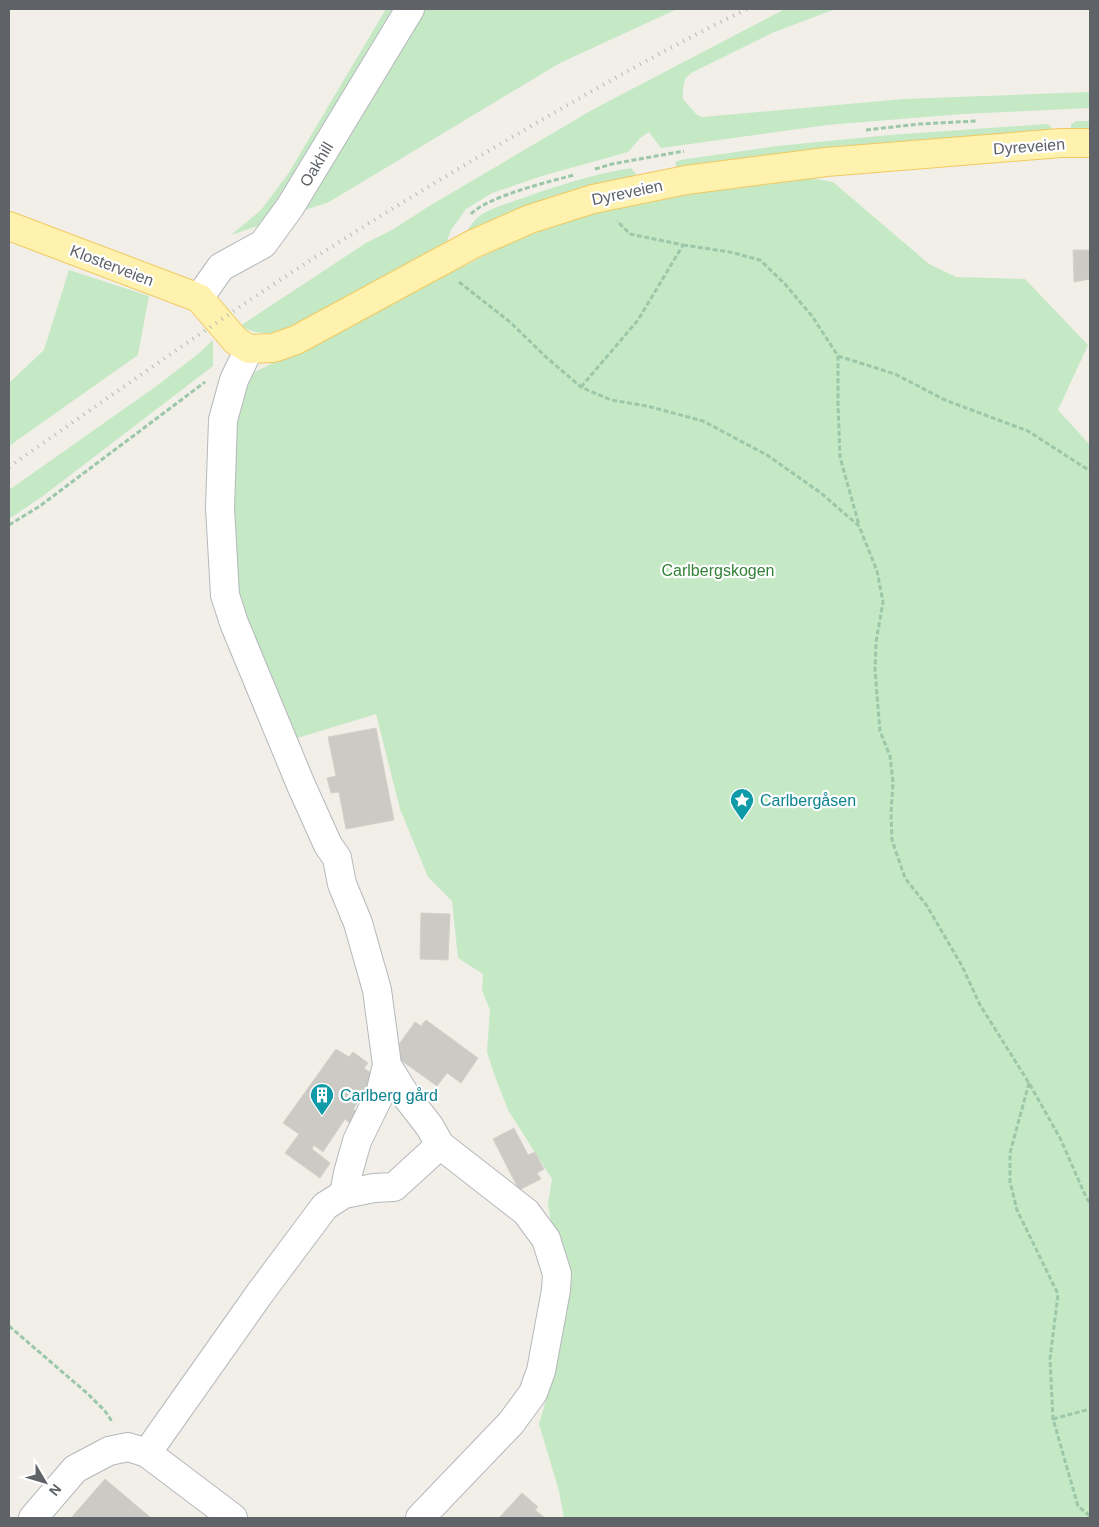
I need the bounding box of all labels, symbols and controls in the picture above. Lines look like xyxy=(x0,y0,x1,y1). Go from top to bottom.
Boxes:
street label: Dyreveien xyxy=(993,136,1066,157)
street label: Oakhill xyxy=(297,139,336,190)
street label: Dyreveien xyxy=(590,177,664,208)
street label: Klosterveien xyxy=(68,242,156,289)
park label: Carlbergskogen xyxy=(662,562,774,579)
place icon: Carlbergåsen xyxy=(729,787,755,821)
place label: Carlbergåsen xyxy=(760,792,856,809)
building icon: Carlberg gård xyxy=(309,1082,335,1116)
place label: Carlberg gård xyxy=(340,1087,438,1104)
north arrow xyxy=(20,1457,70,1507)
text: N xyxy=(46,1481,65,1499)

